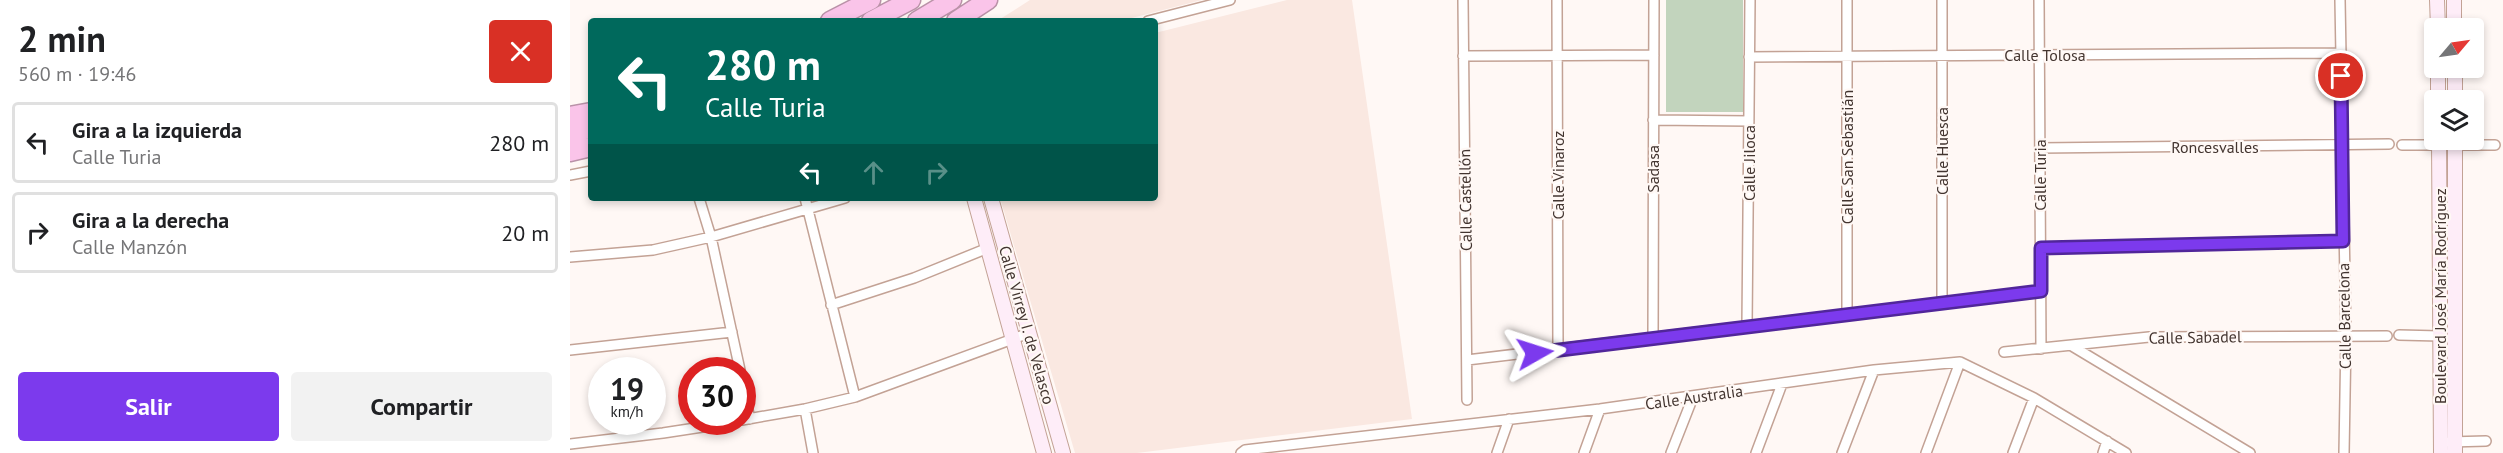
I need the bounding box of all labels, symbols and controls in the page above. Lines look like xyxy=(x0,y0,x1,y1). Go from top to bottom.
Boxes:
text: 2 min xyxy=(18,15,106,62)
north arrow xyxy=(2424,18,2484,78)
map controls xyxy=(2424,18,2484,150)
button: close xyxy=(489,20,552,83)
text: 280 m xyxy=(705,37,821,92)
icon: left xyxy=(606,42,684,120)
street label: Calle Tolosa xyxy=(2004,45,2086,65)
pin xyxy=(2315,50,2366,101)
icon: arrive xyxy=(2324,59,2357,92)
text: 560 m · 19:46 xyxy=(18,61,136,87)
text: Calle Turia xyxy=(705,90,826,124)
street label: Calle San Sebastián xyxy=(1837,90,1857,224)
button: layers xyxy=(2424,90,2484,150)
street label: Calle Huesca xyxy=(1932,107,1952,195)
text: Gira a la izquierda xyxy=(72,116,242,144)
street label: Calle Jiloca xyxy=(1739,125,1759,201)
icon: left xyxy=(21,126,54,159)
text: 280 m xyxy=(489,129,549,157)
street label: Calle Vinaroz xyxy=(1548,130,1568,220)
street label: Roncesvalles xyxy=(2171,137,2259,157)
street label: Calle Turia xyxy=(2030,139,2050,211)
text: Calle Turia xyxy=(72,144,161,170)
street label: Sadasa xyxy=(1643,145,1663,193)
street label: Calle Castellón xyxy=(1454,149,1476,251)
icon: left xyxy=(794,156,827,189)
icon: ahead xyxy=(857,156,890,189)
icon: right xyxy=(920,156,953,189)
street label: Boulevard José María Rodríguez xyxy=(2430,188,2450,404)
text: Gira a la derecha xyxy=(72,206,229,234)
icon: right xyxy=(21,216,54,249)
text: 20 m xyxy=(501,219,549,247)
text: Calle Manzón xyxy=(72,234,187,260)
street label: Calle Virrey I. de Velasco xyxy=(995,243,1059,407)
street label: Calle Barcelona xyxy=(2333,263,2355,369)
position arrow xyxy=(1503,321,1567,385)
street label: Calle Sabadel xyxy=(2148,326,2242,348)
speed limit sign: 30 xyxy=(678,357,756,435)
text: 19 xyxy=(610,369,644,408)
button: Salir xyxy=(18,372,279,441)
button: Compartir xyxy=(291,372,552,441)
street label: Calle Australia xyxy=(1644,380,1744,414)
text: km/h xyxy=(611,402,643,421)

